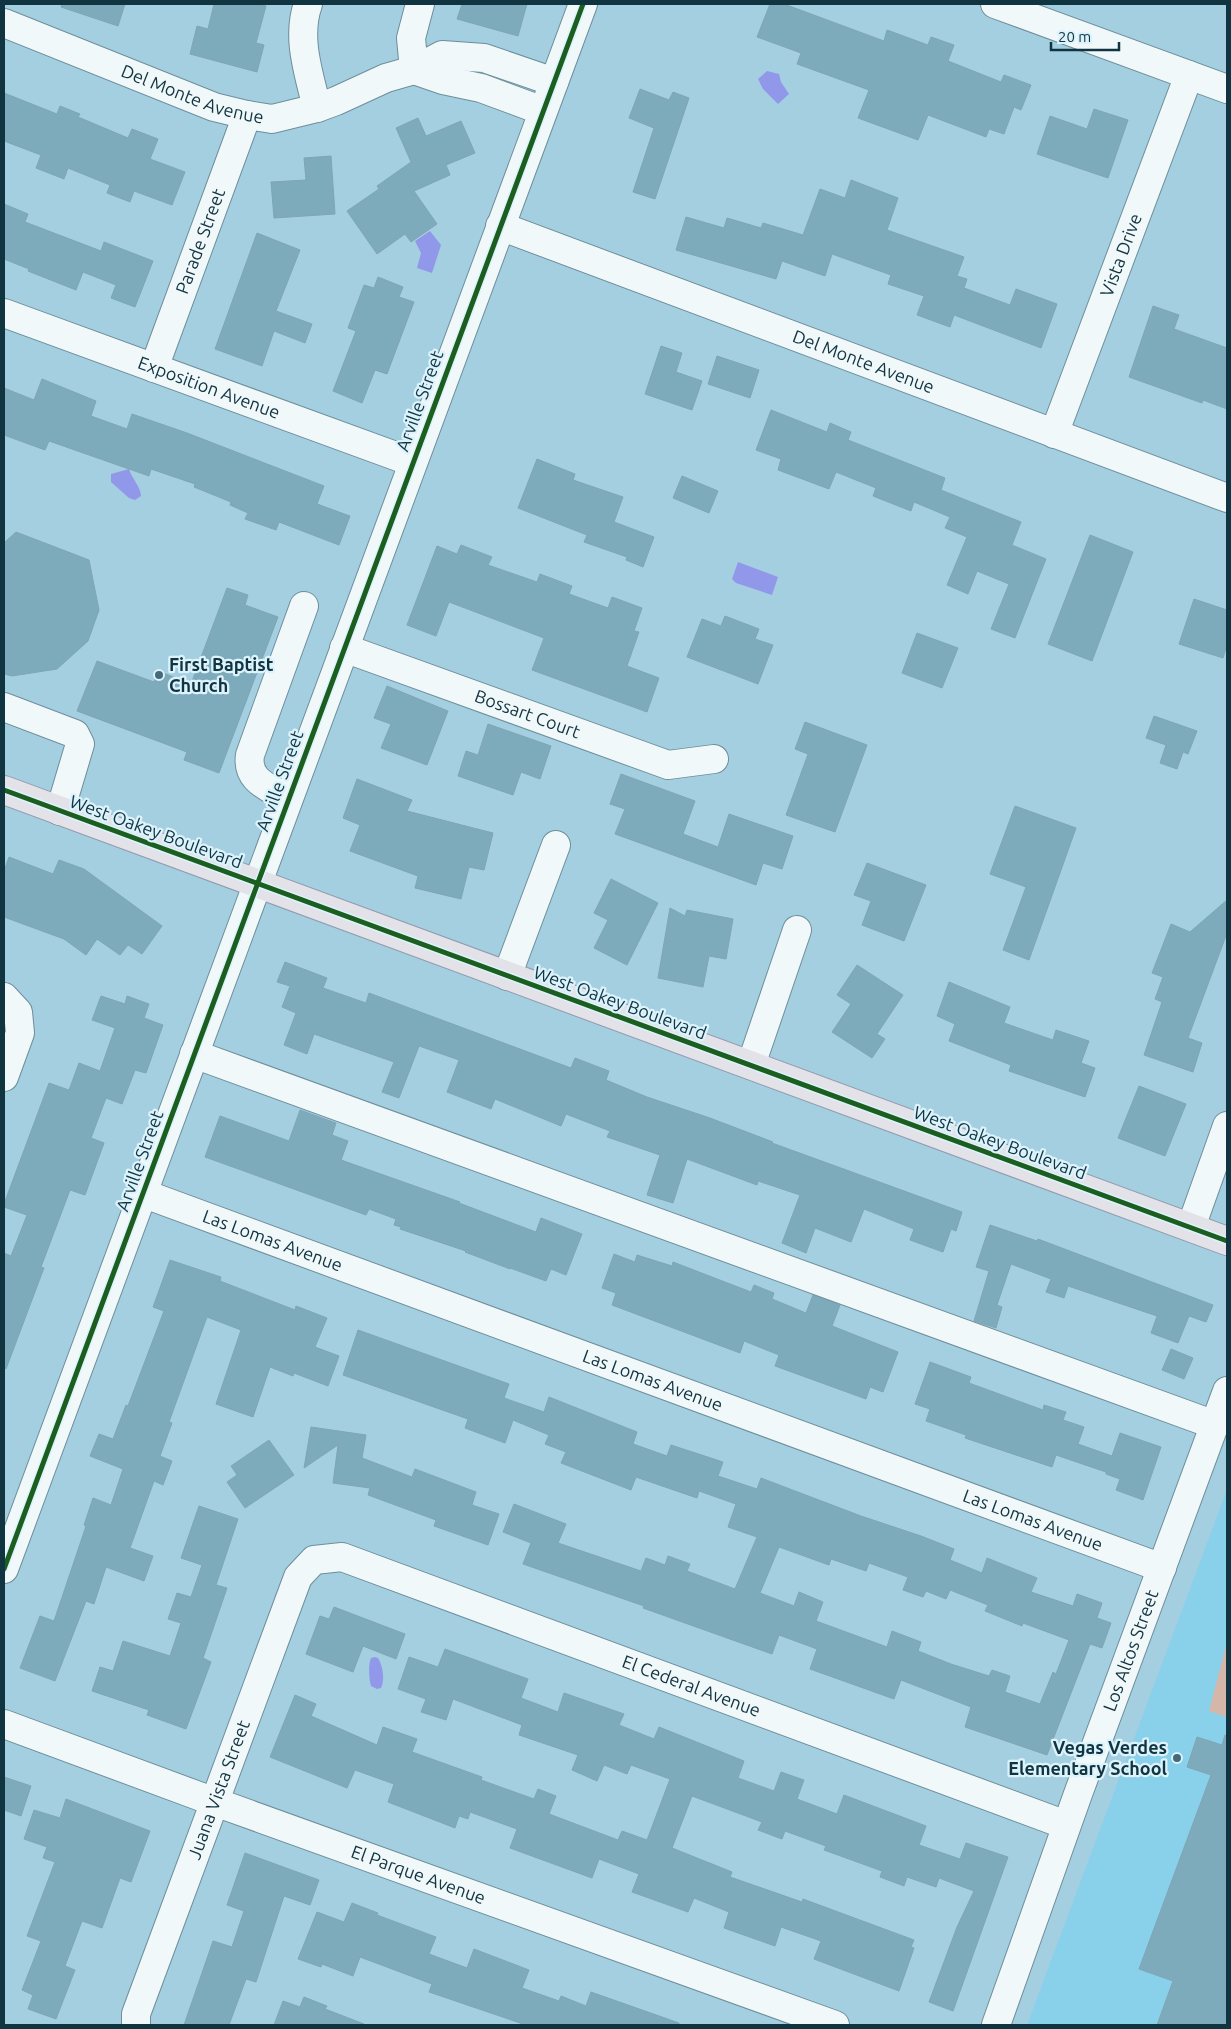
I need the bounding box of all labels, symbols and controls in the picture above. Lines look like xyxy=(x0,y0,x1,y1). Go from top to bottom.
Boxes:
scale bar xyxy=(1051,20,1118,52)
text: 20 m xyxy=(1058,28,1091,45)
street label: Del Monte Avenue xyxy=(119,60,265,127)
street label: Parade Street xyxy=(171,185,228,296)
street label: Vista Drive xyxy=(1096,211,1145,299)
street label: Del Monte Avenue xyxy=(790,325,937,397)
street label: Arville Street xyxy=(392,348,447,454)
street label: Exposition Avenue xyxy=(135,352,283,422)
place label: First Baptist Church xyxy=(169,654,274,695)
marker: First Baptist Church xyxy=(153,669,165,681)
street label: Bossart Court xyxy=(472,685,583,741)
street label: Arville Street xyxy=(252,728,307,834)
street label: West Oakey Boulevard xyxy=(67,790,245,872)
street label: West Oakey Boulevard xyxy=(531,961,709,1043)
street label: West Oakey Boulevard xyxy=(911,1101,1089,1183)
street label: Arville Street xyxy=(112,1108,167,1214)
street label: Las Lomas Avenue xyxy=(200,1205,345,1275)
street label: Las Lomas Avenue xyxy=(580,1345,726,1415)
street label: Las Lomas Avenue xyxy=(960,1485,1106,1554)
street label: Los Altos Street xyxy=(1099,1587,1162,1714)
street label: El Cederal Avenue xyxy=(620,1651,764,1720)
street label: Juana Vista Street xyxy=(183,1717,253,1862)
place label: Vegas Verdes Elementary School xyxy=(1008,1737,1168,1778)
marker: Vegas Verdes Elementary School xyxy=(1171,1752,1183,1764)
street label: El Parque Avenue xyxy=(349,1841,488,1907)

